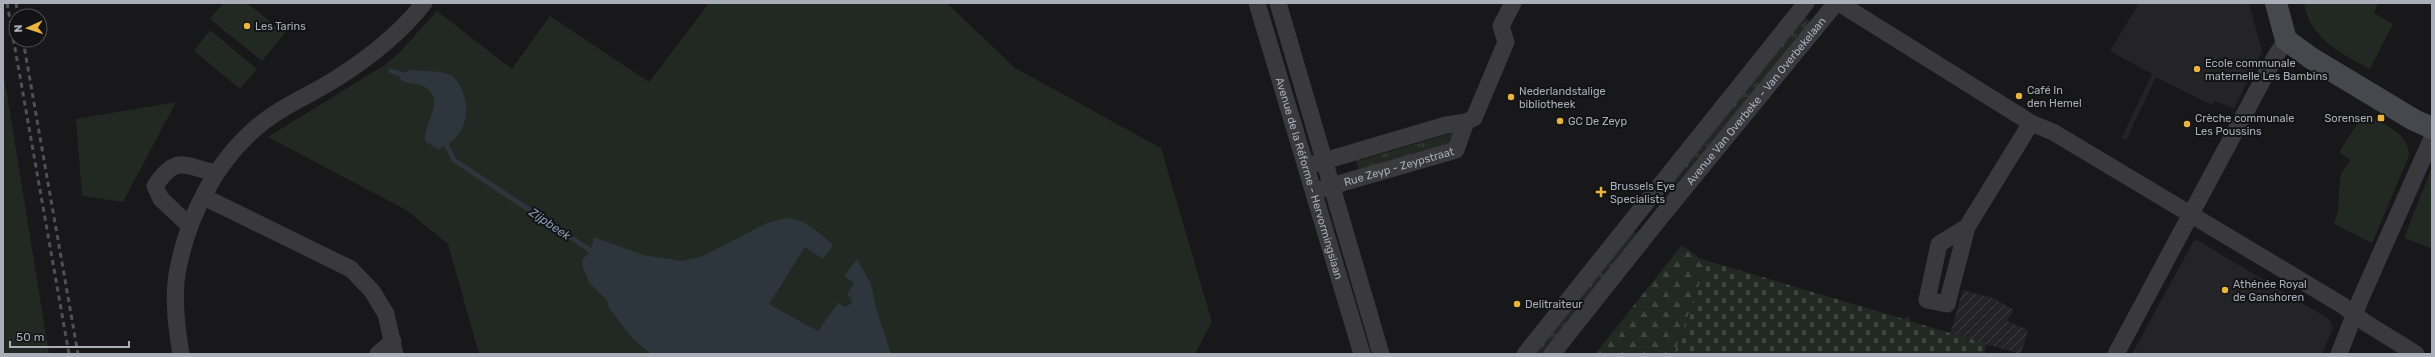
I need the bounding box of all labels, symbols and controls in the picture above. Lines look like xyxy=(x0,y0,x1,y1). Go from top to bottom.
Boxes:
north arrow xyxy=(8,8,48,48)
street label: Avenue Van Overbeke - Van Overbekelaan xyxy=(1683,14,1828,187)
place label: Les Tarins xyxy=(255,20,306,33)
marker: Les Tarins xyxy=(242,21,252,31)
text: N xyxy=(12,24,25,33)
place label: Ecole communale maternelle Les Bambins xyxy=(2205,57,2328,83)
marker: Ecole communale maternelle Les Bambins xyxy=(2192,64,2202,74)
street label: Avenue de la Réforme - Hervormingslaan xyxy=(1273,76,1346,281)
place label: Café In den Hemel xyxy=(2027,84,2082,110)
place label: Nederlandstalige bibliotheek xyxy=(1519,85,1606,111)
marker: Café In den Hemel xyxy=(2014,91,2024,101)
marker: Nederlandstalige bibliotheek xyxy=(1506,92,1516,102)
place label: Crèche communale Les Poussins xyxy=(2195,112,2294,138)
place label: Sorensen xyxy=(2325,112,2373,125)
marker: Sorensen xyxy=(2376,113,2386,123)
place label: GC De Zeyp xyxy=(1568,115,1627,128)
marker: GC De Zeyp xyxy=(1555,116,1565,126)
marker: Crèche communale Les Poussins xyxy=(2182,119,2192,129)
street label: Rue Zeyp - Zeypstraat xyxy=(1342,144,1456,189)
place label: Brussels Eye Specialists xyxy=(1610,180,1675,206)
marker: Brussels Eye Specialists xyxy=(1595,186,1607,198)
water label: Zijpbeek xyxy=(526,205,574,243)
place label: Athénée Royal de Ganshoren xyxy=(2233,278,2307,304)
marker: Athénée Royal de Ganshoren xyxy=(2220,285,2230,295)
place label: Delitraiteur xyxy=(1525,298,1583,311)
marker: Delitraiteur xyxy=(1512,299,1522,309)
scale bar xyxy=(10,323,129,349)
text: 50 m xyxy=(16,330,44,344)

